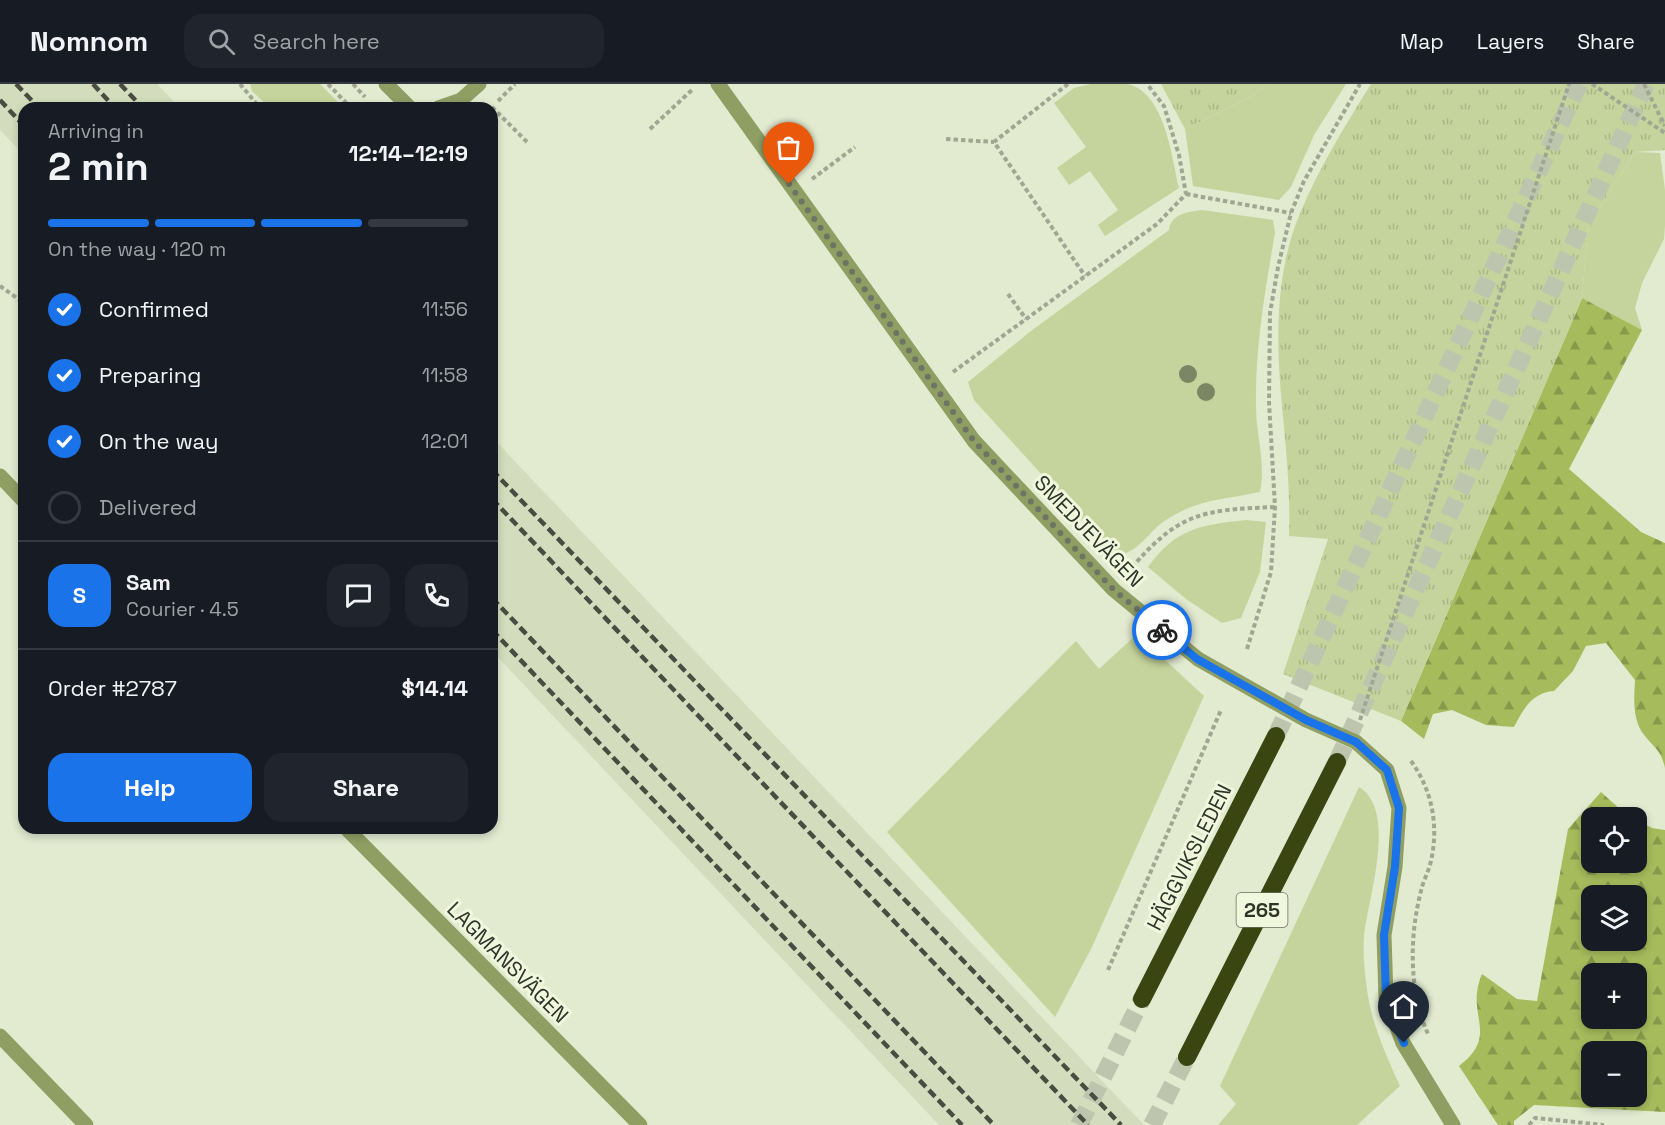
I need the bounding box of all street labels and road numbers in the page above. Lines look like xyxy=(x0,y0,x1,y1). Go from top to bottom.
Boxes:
street label: SMEDJEVÄGEN xyxy=(1029,469,1149,593)
street label: HÄGGVIKSLEDEN xyxy=(1140,779,1238,935)
road number: 265 xyxy=(1236,893,1288,927)
street label: LAGMANSVÄGEN xyxy=(442,896,574,1028)

